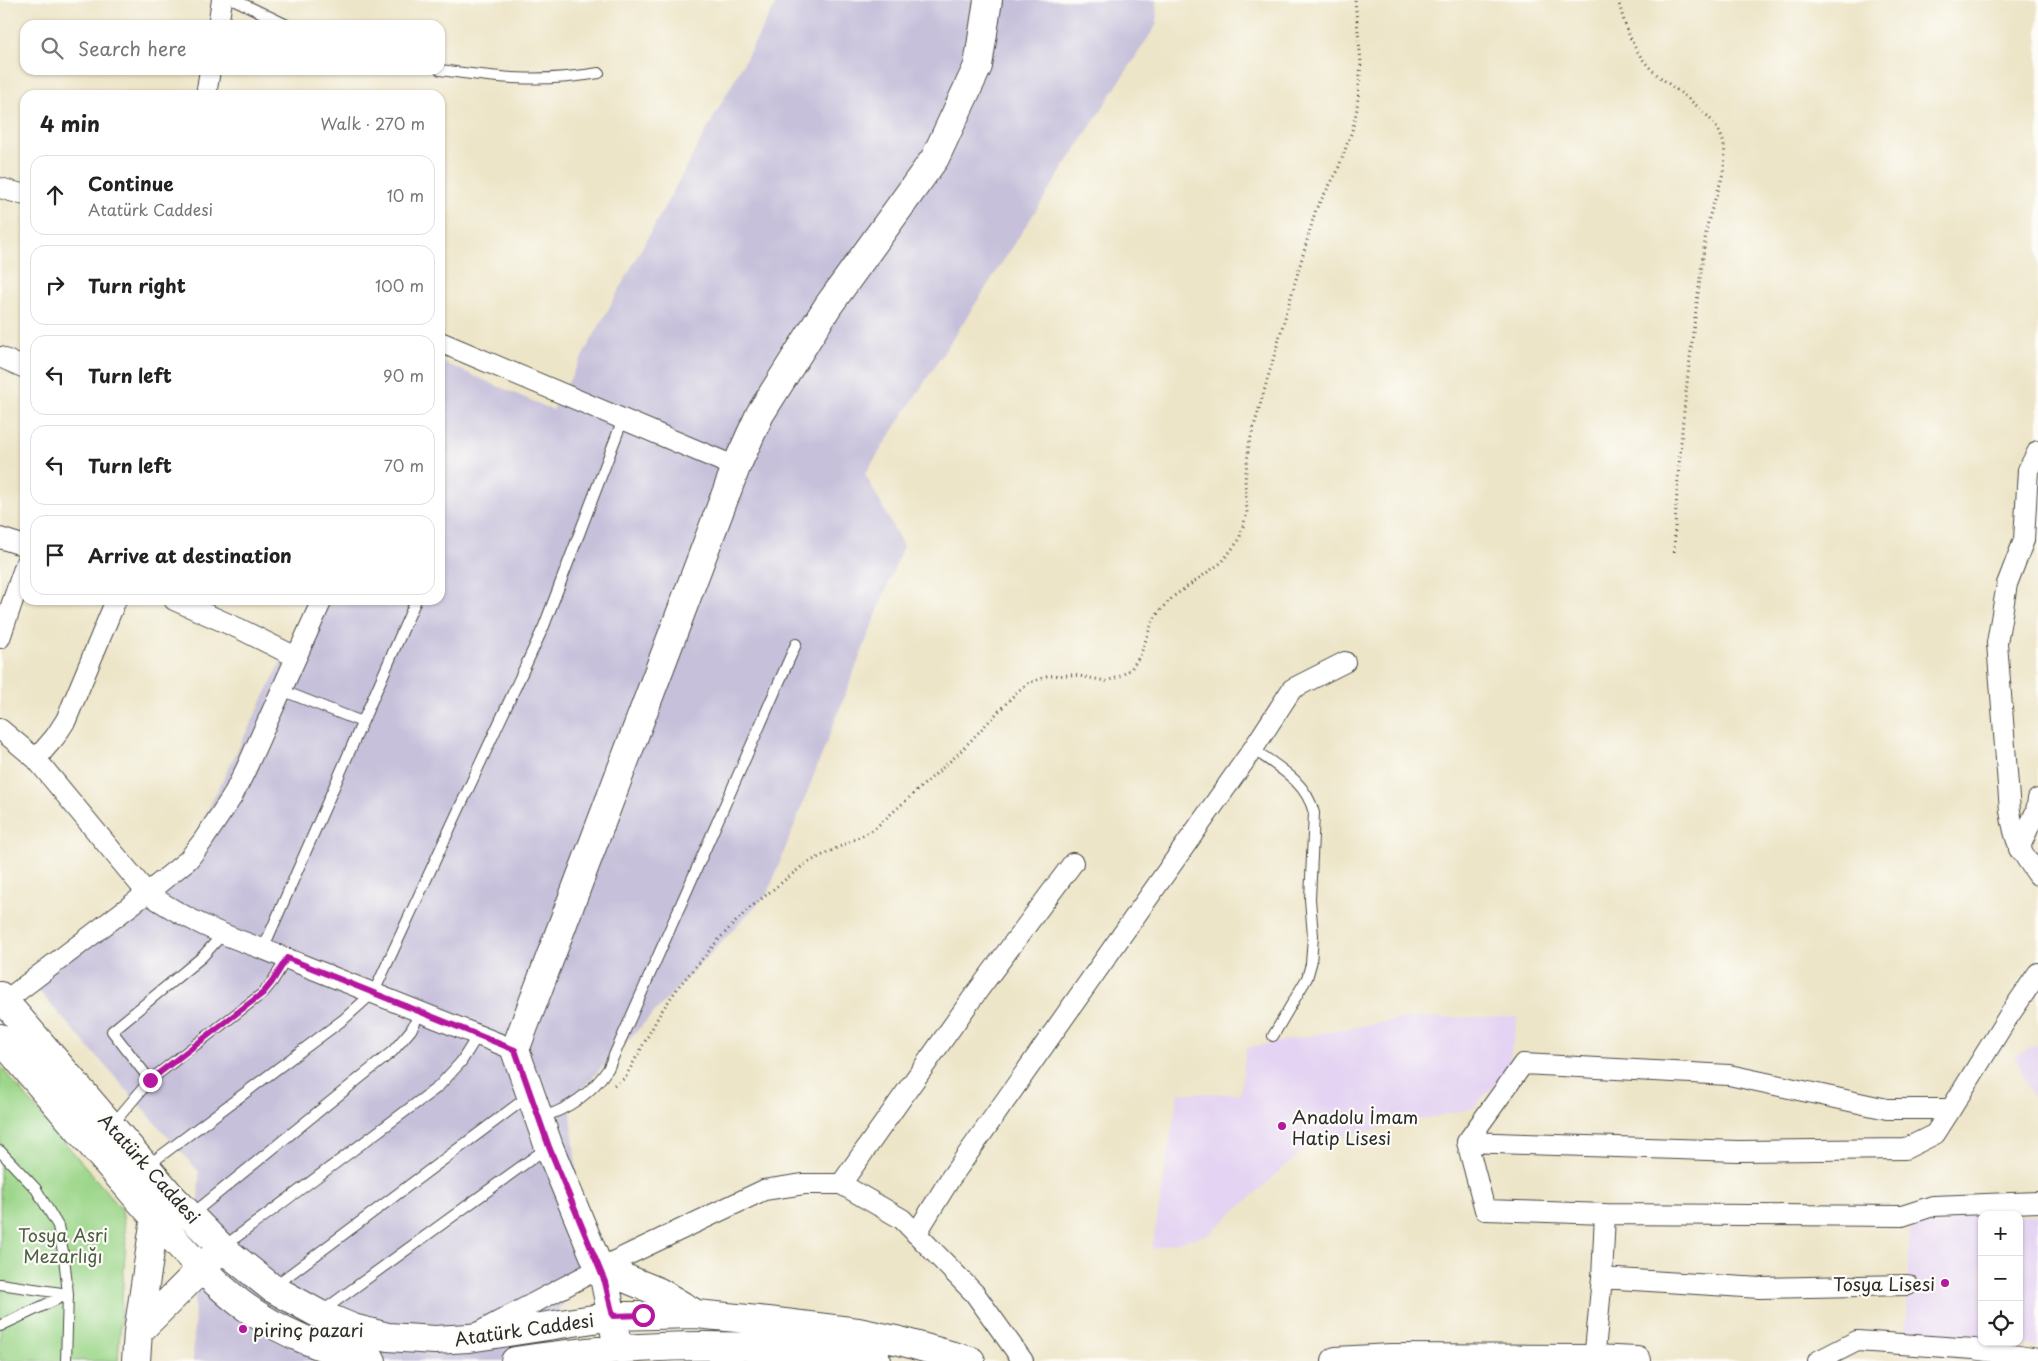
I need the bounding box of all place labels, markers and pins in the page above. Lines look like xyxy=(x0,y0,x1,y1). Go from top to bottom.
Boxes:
place label: Anadolu İmam Hatip Lisesi xyxy=(1292,1103,1418,1151)
marker: Anadolu İmam Hatip Lisesi xyxy=(1276,1120,1288,1132)
place label: Tosya Lisesi xyxy=(1833,1270,1935,1297)
marker: Tosya Lisesi xyxy=(1939,1277,1951,1289)
place label: pirinç pazari xyxy=(253,1316,364,1343)
marker: pirinç pazari xyxy=(237,1323,249,1335)

